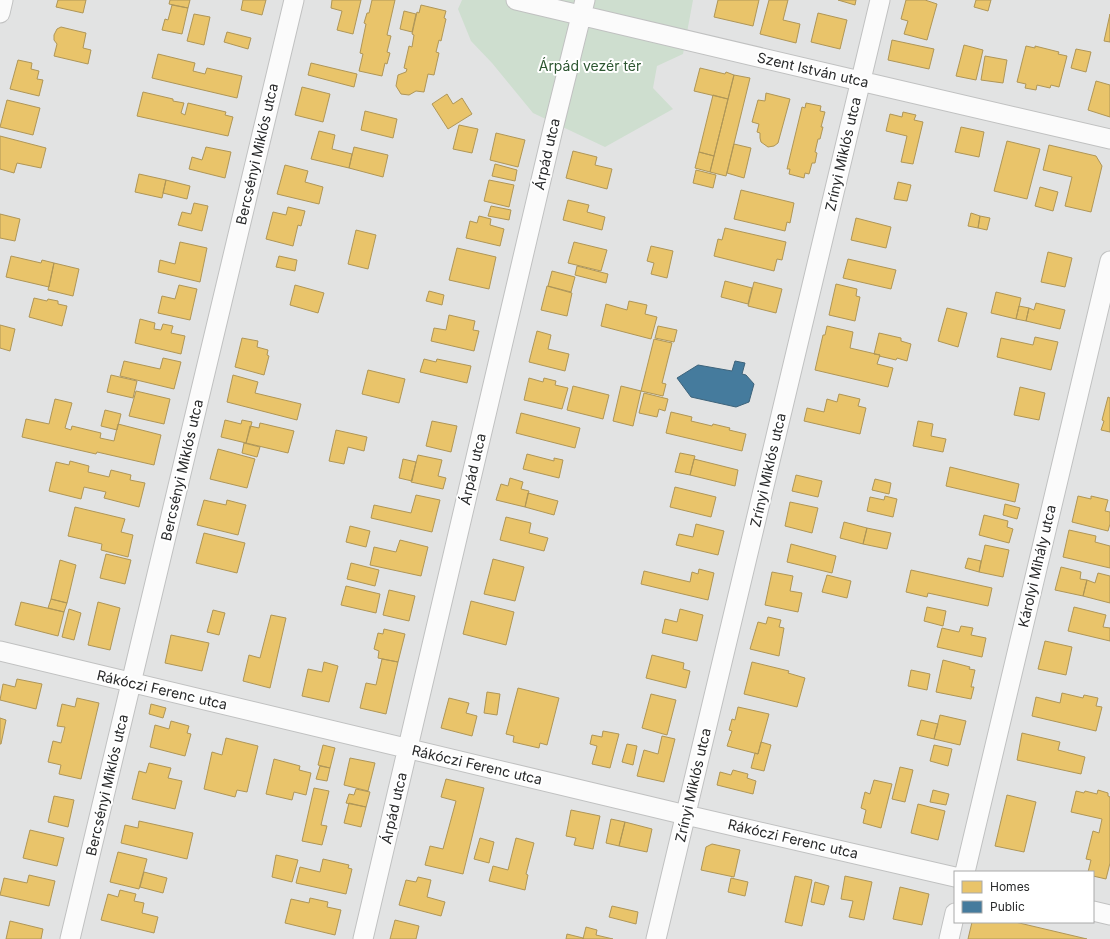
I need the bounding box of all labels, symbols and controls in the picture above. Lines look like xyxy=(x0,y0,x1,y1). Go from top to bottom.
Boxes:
street label: Szent István utca xyxy=(756,48,871,91)
park label: Árpád vezér tér xyxy=(539,57,641,74)
street label: Bercsényi Miklós utca xyxy=(232,81,281,226)
street label: Zrínyi Miklós utca xyxy=(821,95,864,213)
street label: Árpád utca xyxy=(530,116,563,191)
street label: Bercsényi Miklós utca xyxy=(157,397,206,542)
street label: Zrínyi Miklós utca xyxy=(746,411,789,529)
street label: Árpád utca xyxy=(456,431,489,506)
street label: Károlyi Mihály utca xyxy=(1014,503,1059,629)
street label: Rákóczi Ferenc utca xyxy=(95,666,229,713)
street label: Bercsényi Miklós utca xyxy=(82,712,131,857)
street label: Zrínyi Miklós utca xyxy=(671,726,714,844)
street label: Rákóczi Ferenc utca xyxy=(410,741,544,788)
street label: Árpád utca xyxy=(377,770,410,845)
street label: Rákóczi Ferenc utca xyxy=(726,815,860,862)
legend xyxy=(954,871,1094,923)
text: Homes xyxy=(990,879,1030,894)
text: Public xyxy=(990,899,1025,914)

